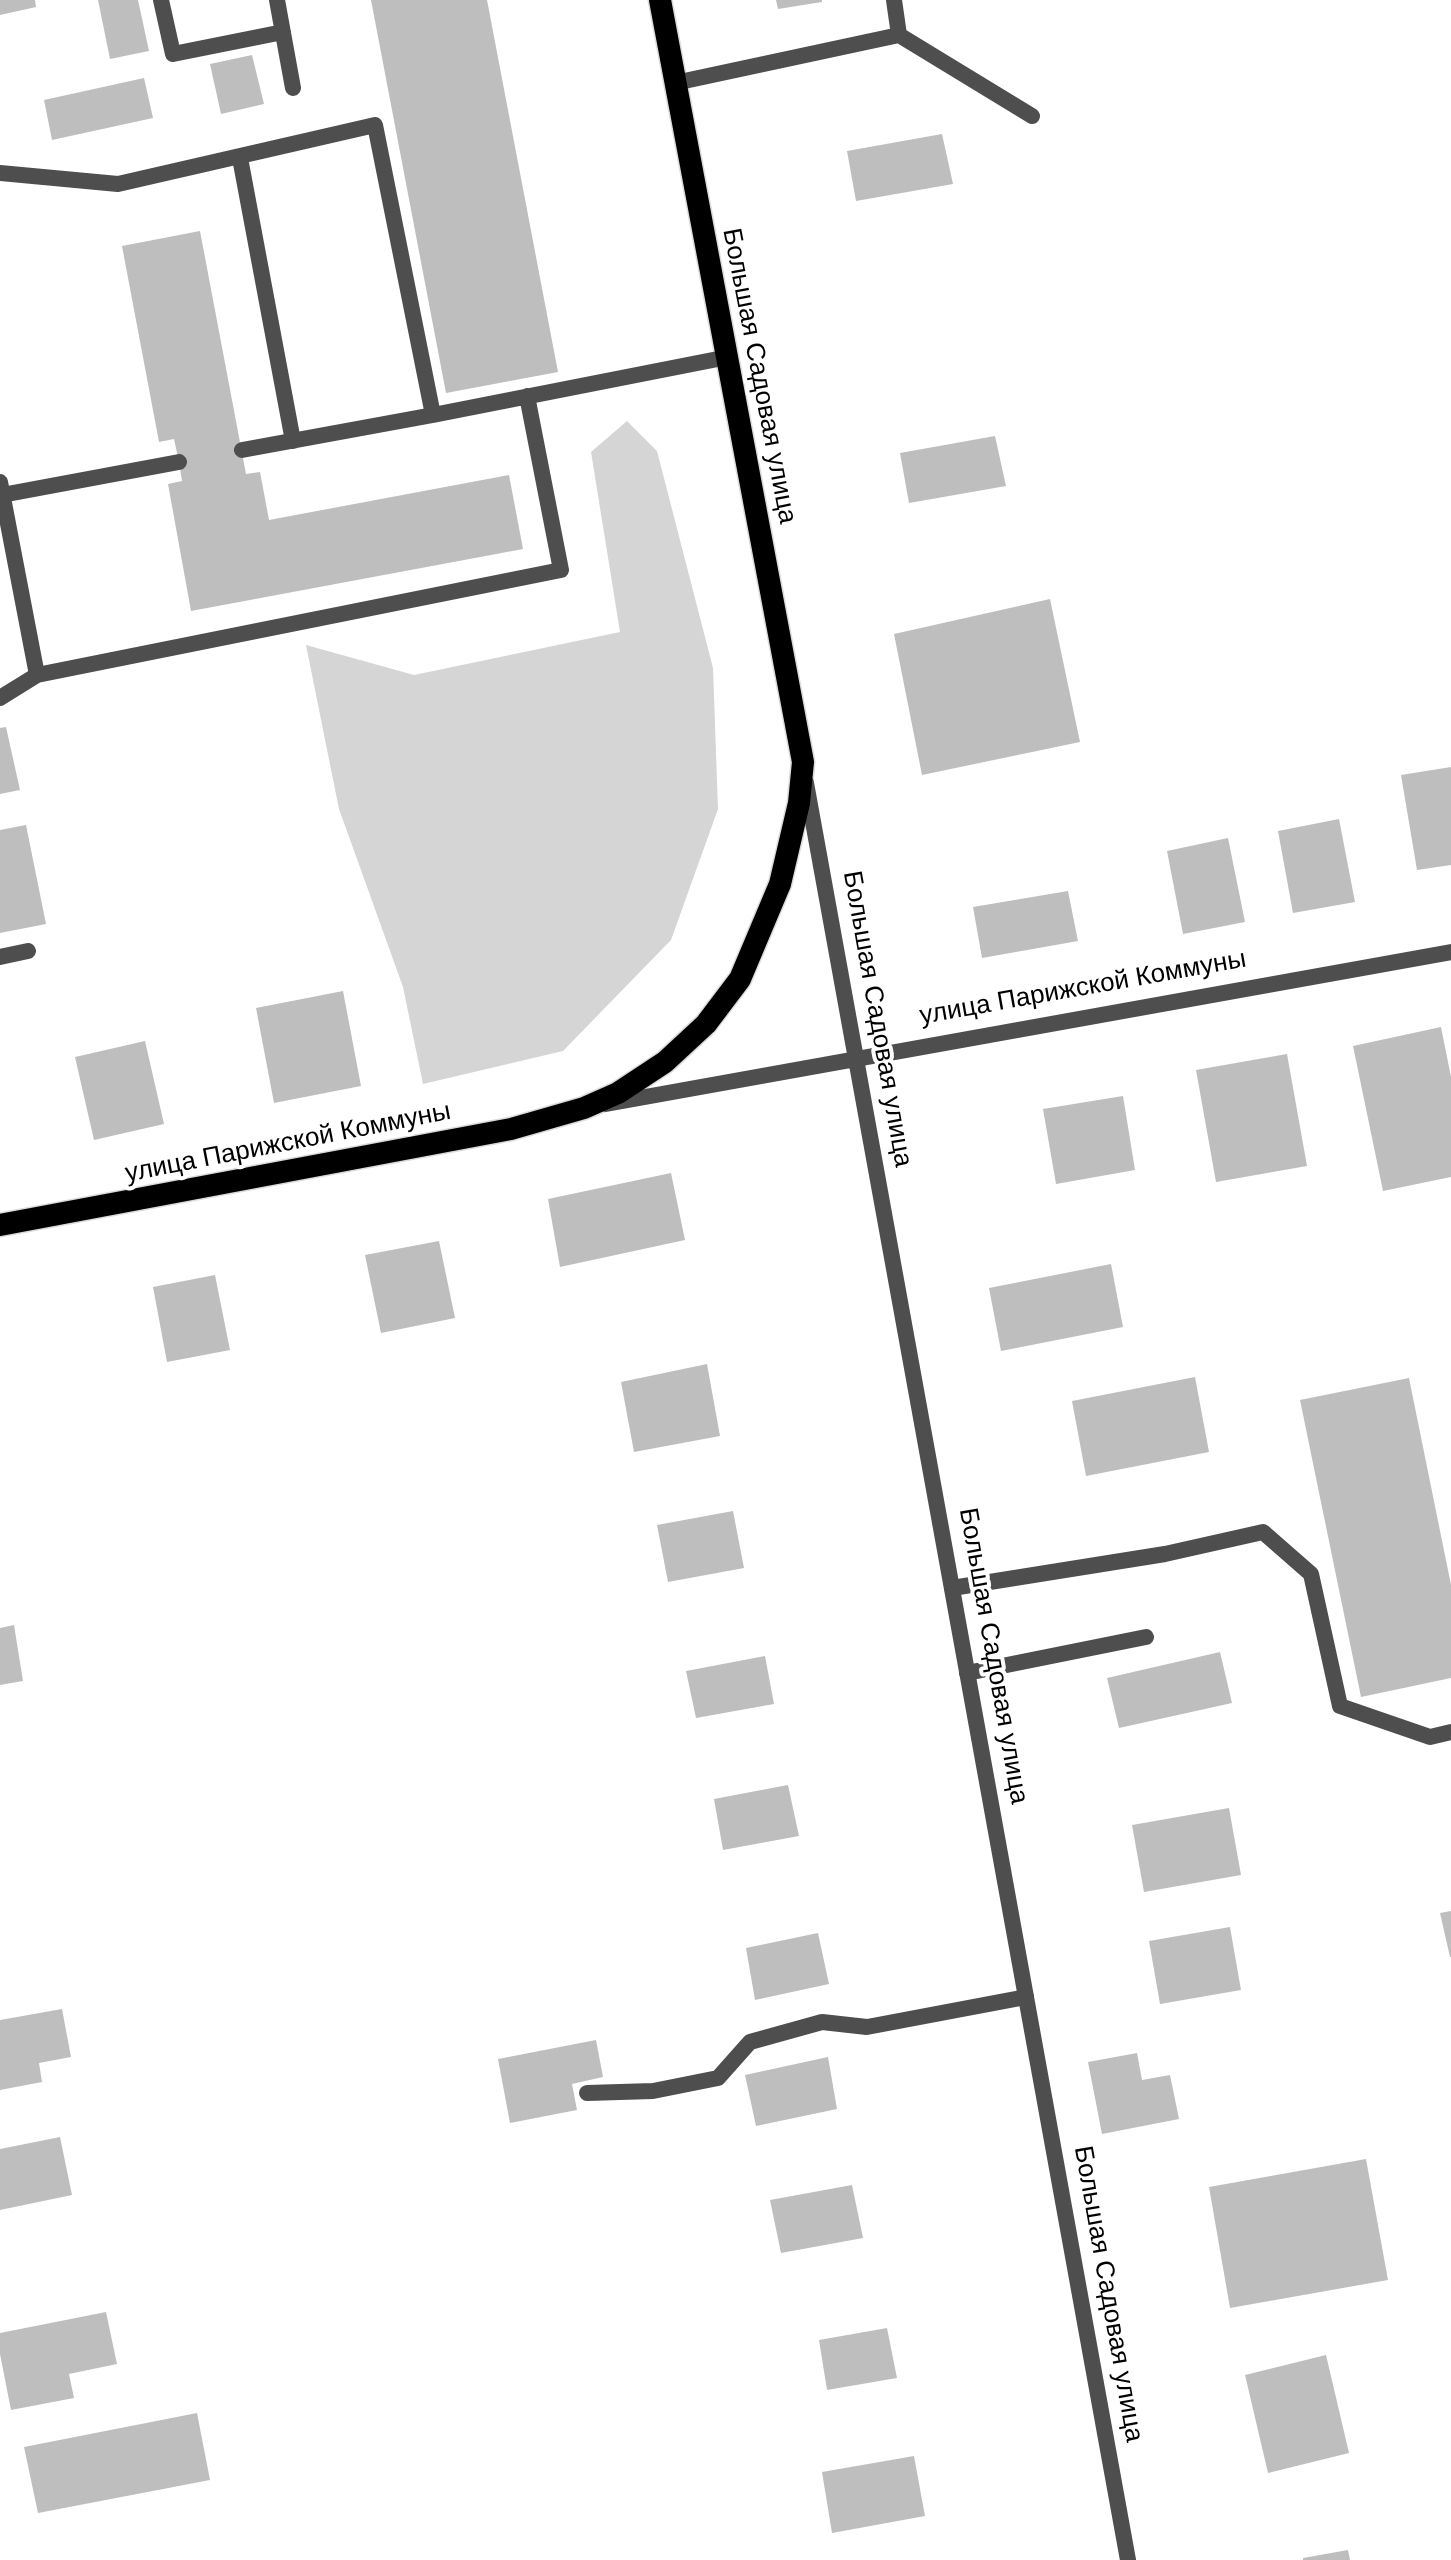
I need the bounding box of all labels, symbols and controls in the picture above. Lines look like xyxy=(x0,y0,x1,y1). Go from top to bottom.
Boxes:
street label: Большая Садовая улица xyxy=(715,226,803,526)
street label: Большая Садовая улица xyxy=(836,868,918,1170)
street label: улица Парижской Коммуны xyxy=(917,944,1249,1032)
street label: улица Парижской Коммуны xyxy=(123,1096,453,1190)
street label: Большая Садовая улица xyxy=(952,1505,1034,1807)
street label: Большая Садовая улица xyxy=(1067,2143,1149,2445)

